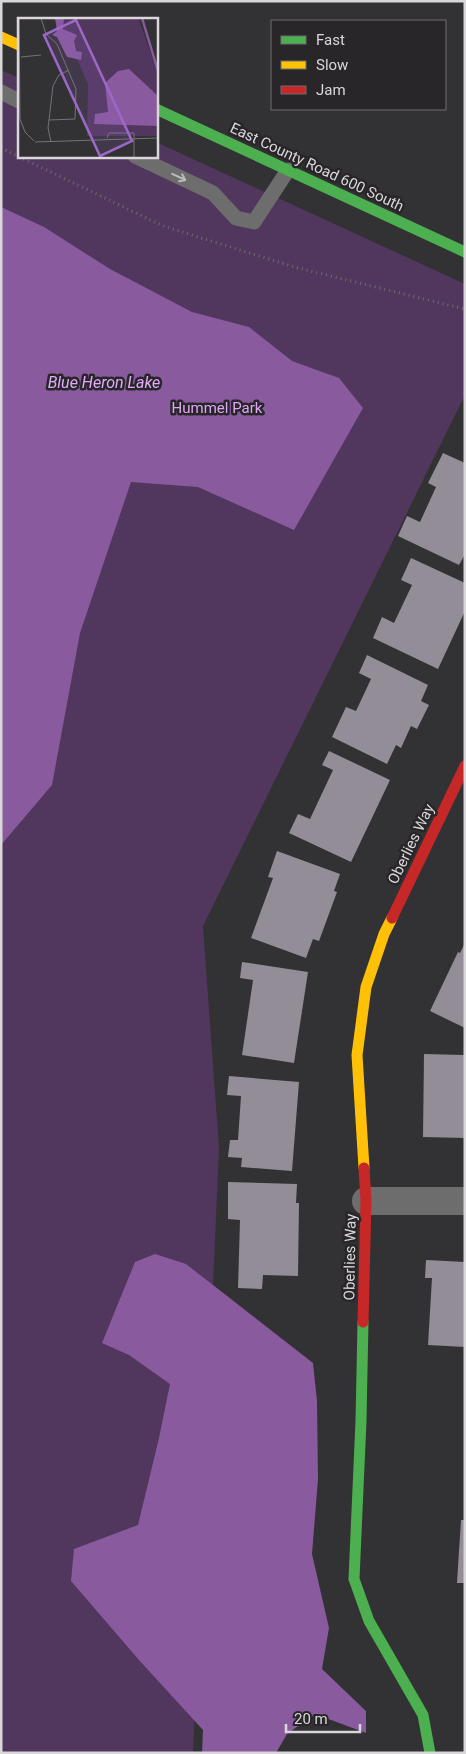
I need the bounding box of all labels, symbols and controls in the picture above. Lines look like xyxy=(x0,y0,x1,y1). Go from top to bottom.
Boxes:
inset map xyxy=(18,18,158,158)
legend xyxy=(271,20,446,110)
text: Fast xyxy=(316,31,345,49)
text: Slow xyxy=(316,56,348,74)
text: Jam xyxy=(316,81,346,99)
street label: East County Road 600 South xyxy=(227,119,407,215)
one-way arrow xyxy=(171,173,186,182)
water label: Blue Heron Lake xyxy=(48,373,160,392)
park label: Hummel Park xyxy=(172,399,263,417)
street label: Oberlies Way xyxy=(384,801,438,887)
street label: Oberlies Way xyxy=(340,1213,360,1301)
scale bar xyxy=(286,1702,360,1734)
text: 20 m xyxy=(294,1710,328,1728)

